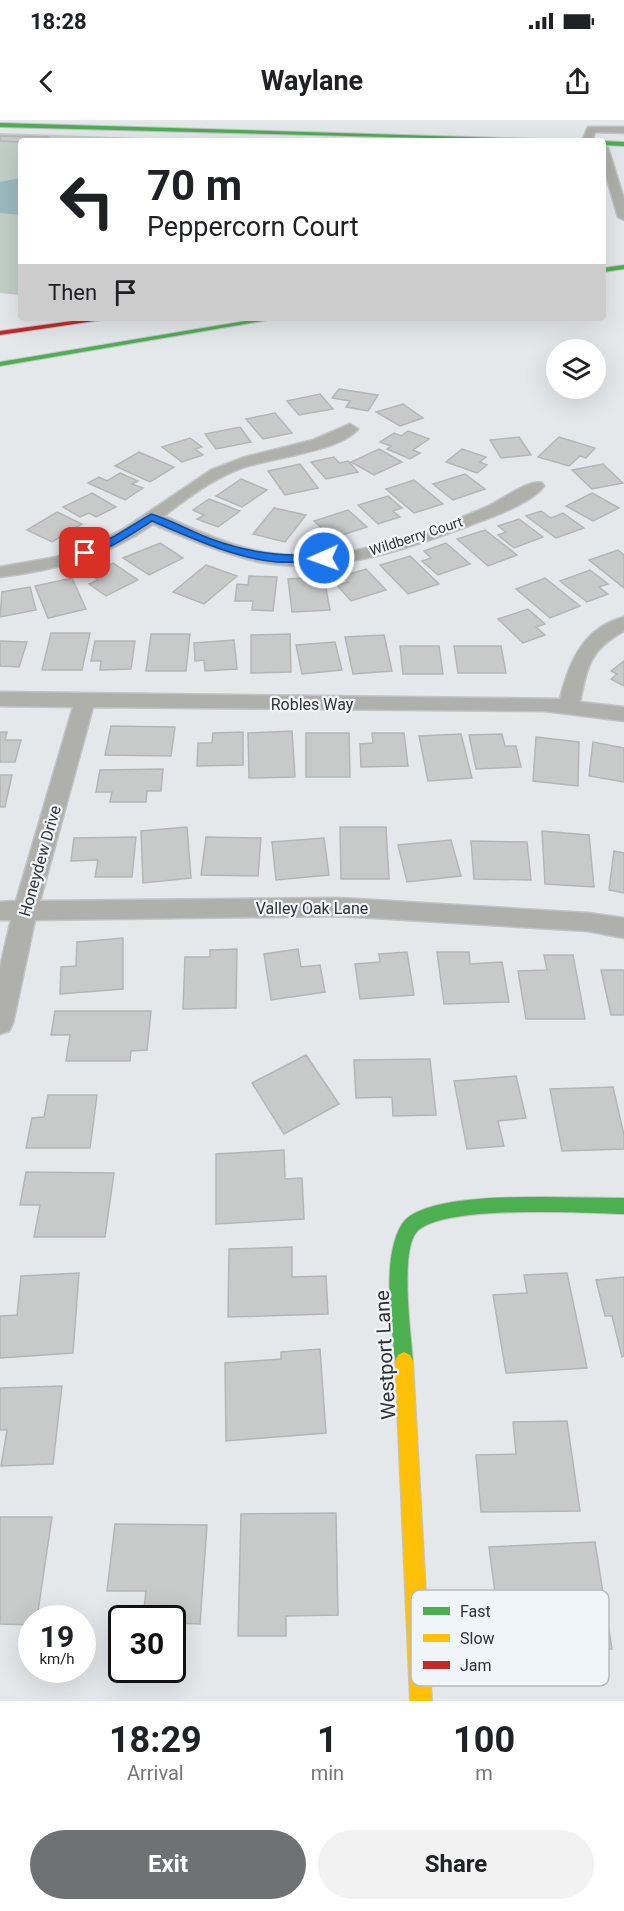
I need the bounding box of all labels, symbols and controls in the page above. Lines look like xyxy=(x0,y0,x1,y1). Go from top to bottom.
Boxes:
text: 18:28 xyxy=(30,9,87,34)
icon: back xyxy=(30,65,63,98)
text: Waylane xyxy=(261,65,363,97)
icon: share xyxy=(561,65,594,98)
text: 70 m xyxy=(147,161,242,210)
icon: left xyxy=(48,162,126,240)
text: Peppercorn Court xyxy=(147,211,359,243)
icon: arrive xyxy=(109,276,142,309)
text: Then xyxy=(48,280,97,305)
map controls xyxy=(546,339,606,399)
button: layers xyxy=(546,339,606,399)
street label: Wildberry Court xyxy=(368,513,465,559)
position arrow xyxy=(292,526,356,590)
pin xyxy=(59,527,110,578)
icon: arrive xyxy=(68,536,101,569)
street label: Robles Way xyxy=(271,695,354,714)
street label: Honeydew Drive xyxy=(15,803,65,919)
street label: Valley Oak Lane xyxy=(256,899,368,918)
street label: Westport Lane xyxy=(370,1290,400,1420)
legend xyxy=(411,1590,609,1686)
text: Fast xyxy=(460,1602,491,1621)
speed limit sign: 30 xyxy=(108,1605,186,1683)
text: 19 xyxy=(40,1619,74,1654)
text: Slow xyxy=(460,1629,495,1648)
text: km/h xyxy=(39,1650,75,1668)
text: Jam xyxy=(460,1656,492,1675)
text: 18:29 xyxy=(109,1719,202,1761)
text: 1 xyxy=(317,1719,338,1761)
text: 100 xyxy=(453,1719,515,1761)
text: Arrival xyxy=(127,1761,184,1785)
text: min xyxy=(311,1761,344,1785)
text: m xyxy=(475,1761,493,1785)
button: Exit xyxy=(30,1830,306,1899)
button: Share xyxy=(318,1830,594,1899)

